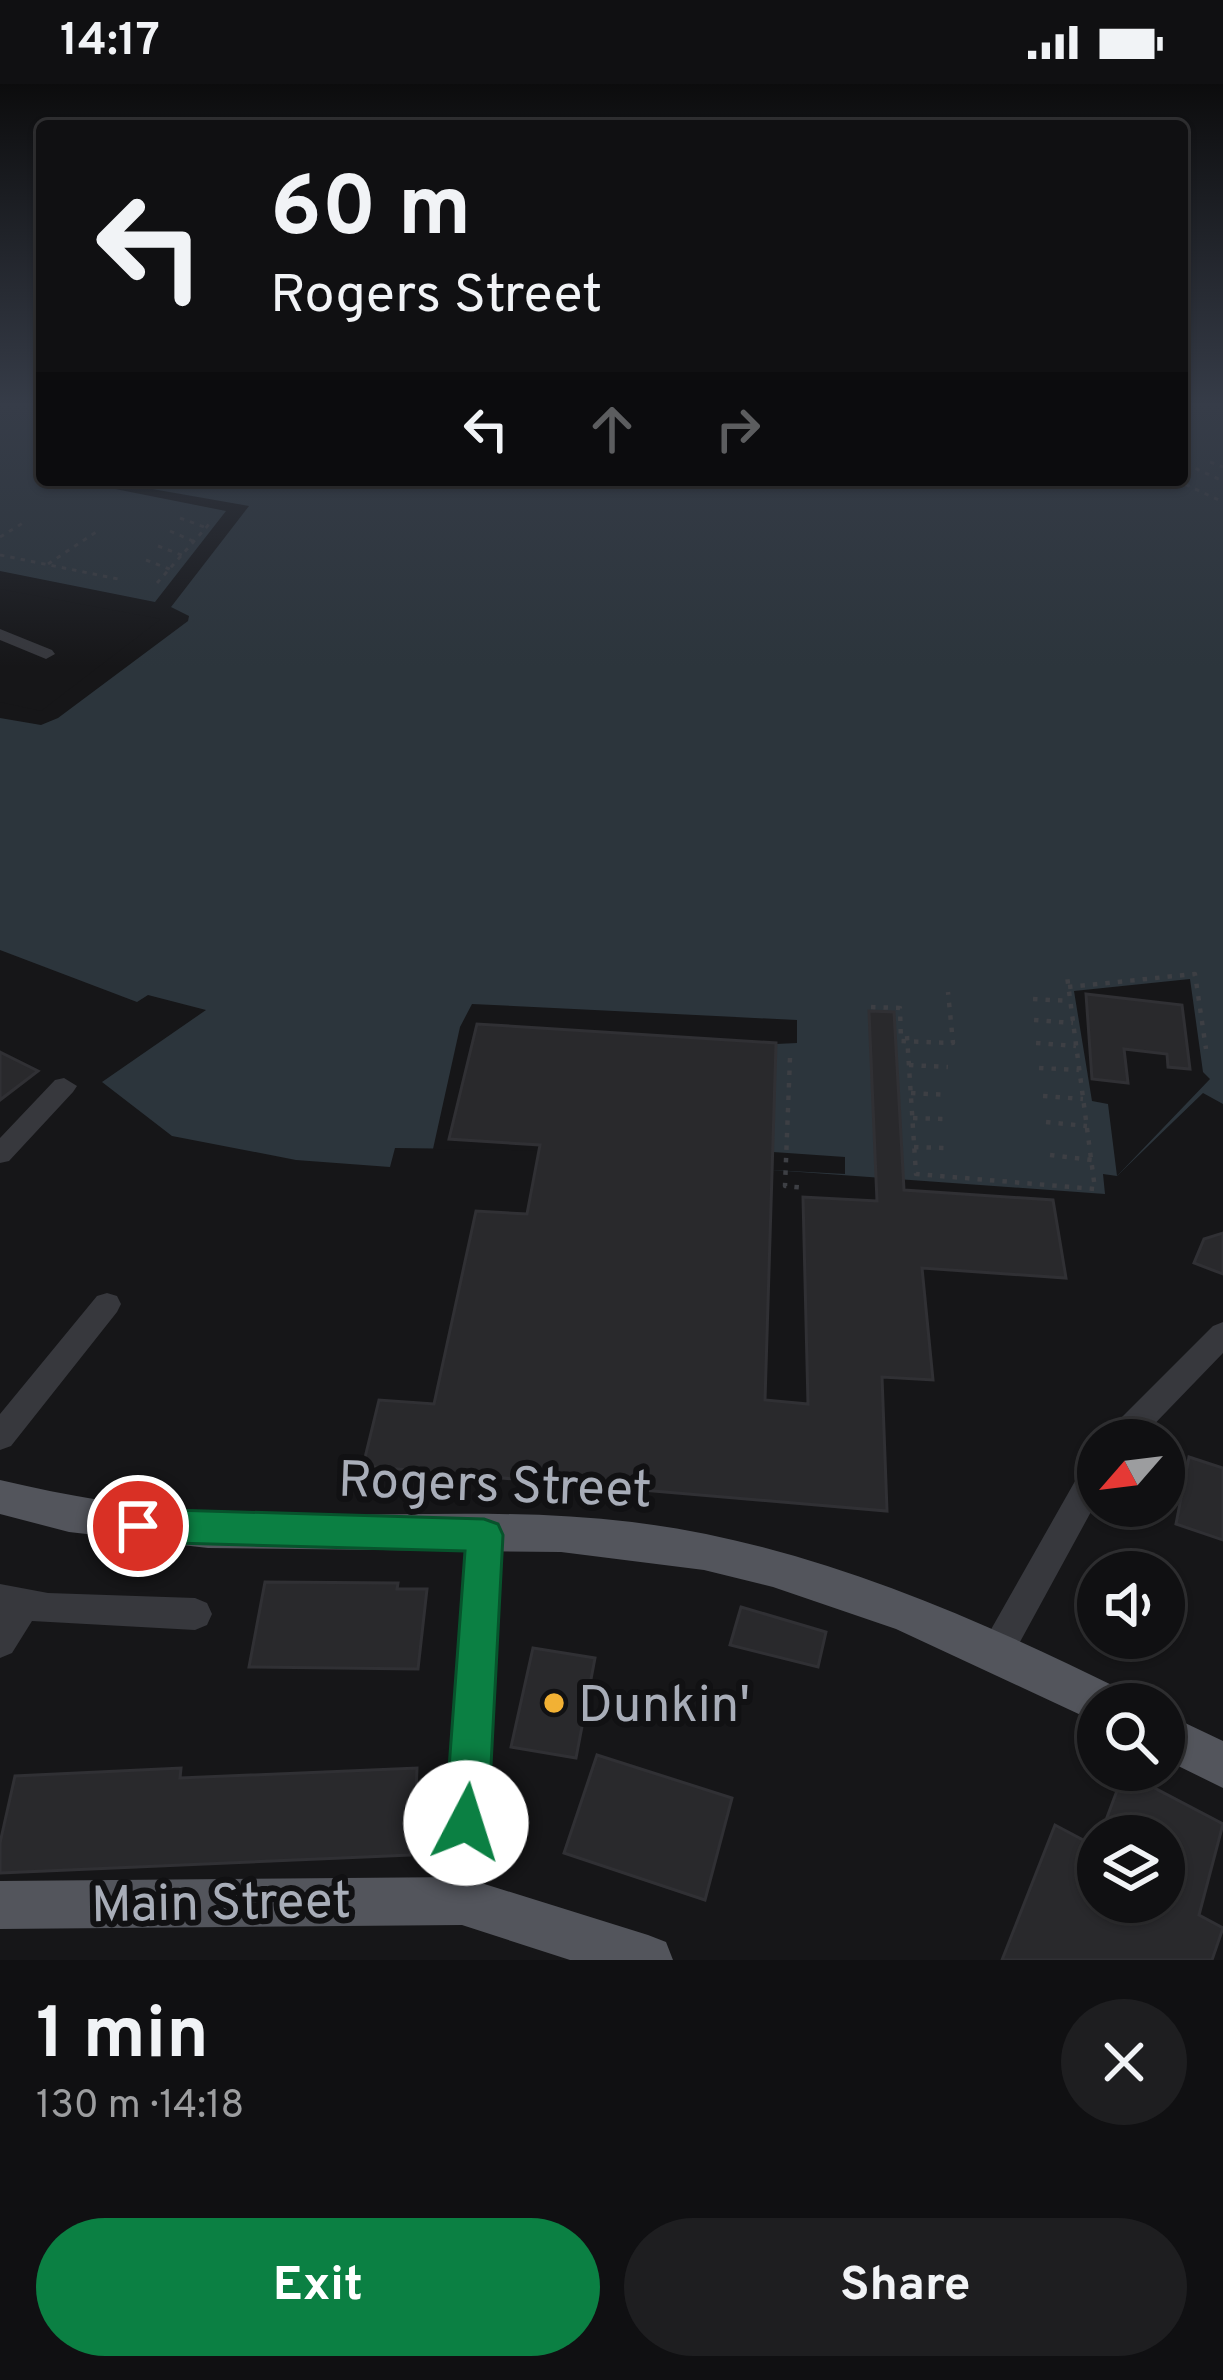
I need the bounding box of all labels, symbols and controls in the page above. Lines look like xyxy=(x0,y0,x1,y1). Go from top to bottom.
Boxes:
text: 14:17 xyxy=(60,14,160,71)
text: 60 m xyxy=(270,159,471,265)
icon: left xyxy=(72,168,228,324)
text: Rogers Street xyxy=(270,263,602,332)
icon: left xyxy=(453,396,519,462)
icon: ahead xyxy=(579,396,645,462)
icon: right xyxy=(705,396,771,462)
north arrow xyxy=(1077,1419,1185,1527)
map controls xyxy=(1077,1419,1185,1923)
street label: Rogers Street xyxy=(337,1451,653,1526)
pin xyxy=(87,1475,189,1577)
icon: arrive xyxy=(105,1493,171,1559)
button: sound xyxy=(1077,1551,1185,1659)
place label: Dunkin' xyxy=(578,1676,750,1741)
button: search xyxy=(1077,1683,1185,1791)
marker: Dunkin' xyxy=(541,1690,567,1716)
position arrow xyxy=(403,1760,529,1886)
button: layers xyxy=(1077,1815,1185,1923)
street label: Main Street xyxy=(90,1872,352,1941)
text: 1 min xyxy=(36,1992,209,2084)
button: close xyxy=(1061,1999,1187,2125)
text: 130 m · 14:18 xyxy=(36,2083,244,2132)
button: Exit xyxy=(36,2218,600,2356)
button: Share xyxy=(624,2218,1187,2356)

